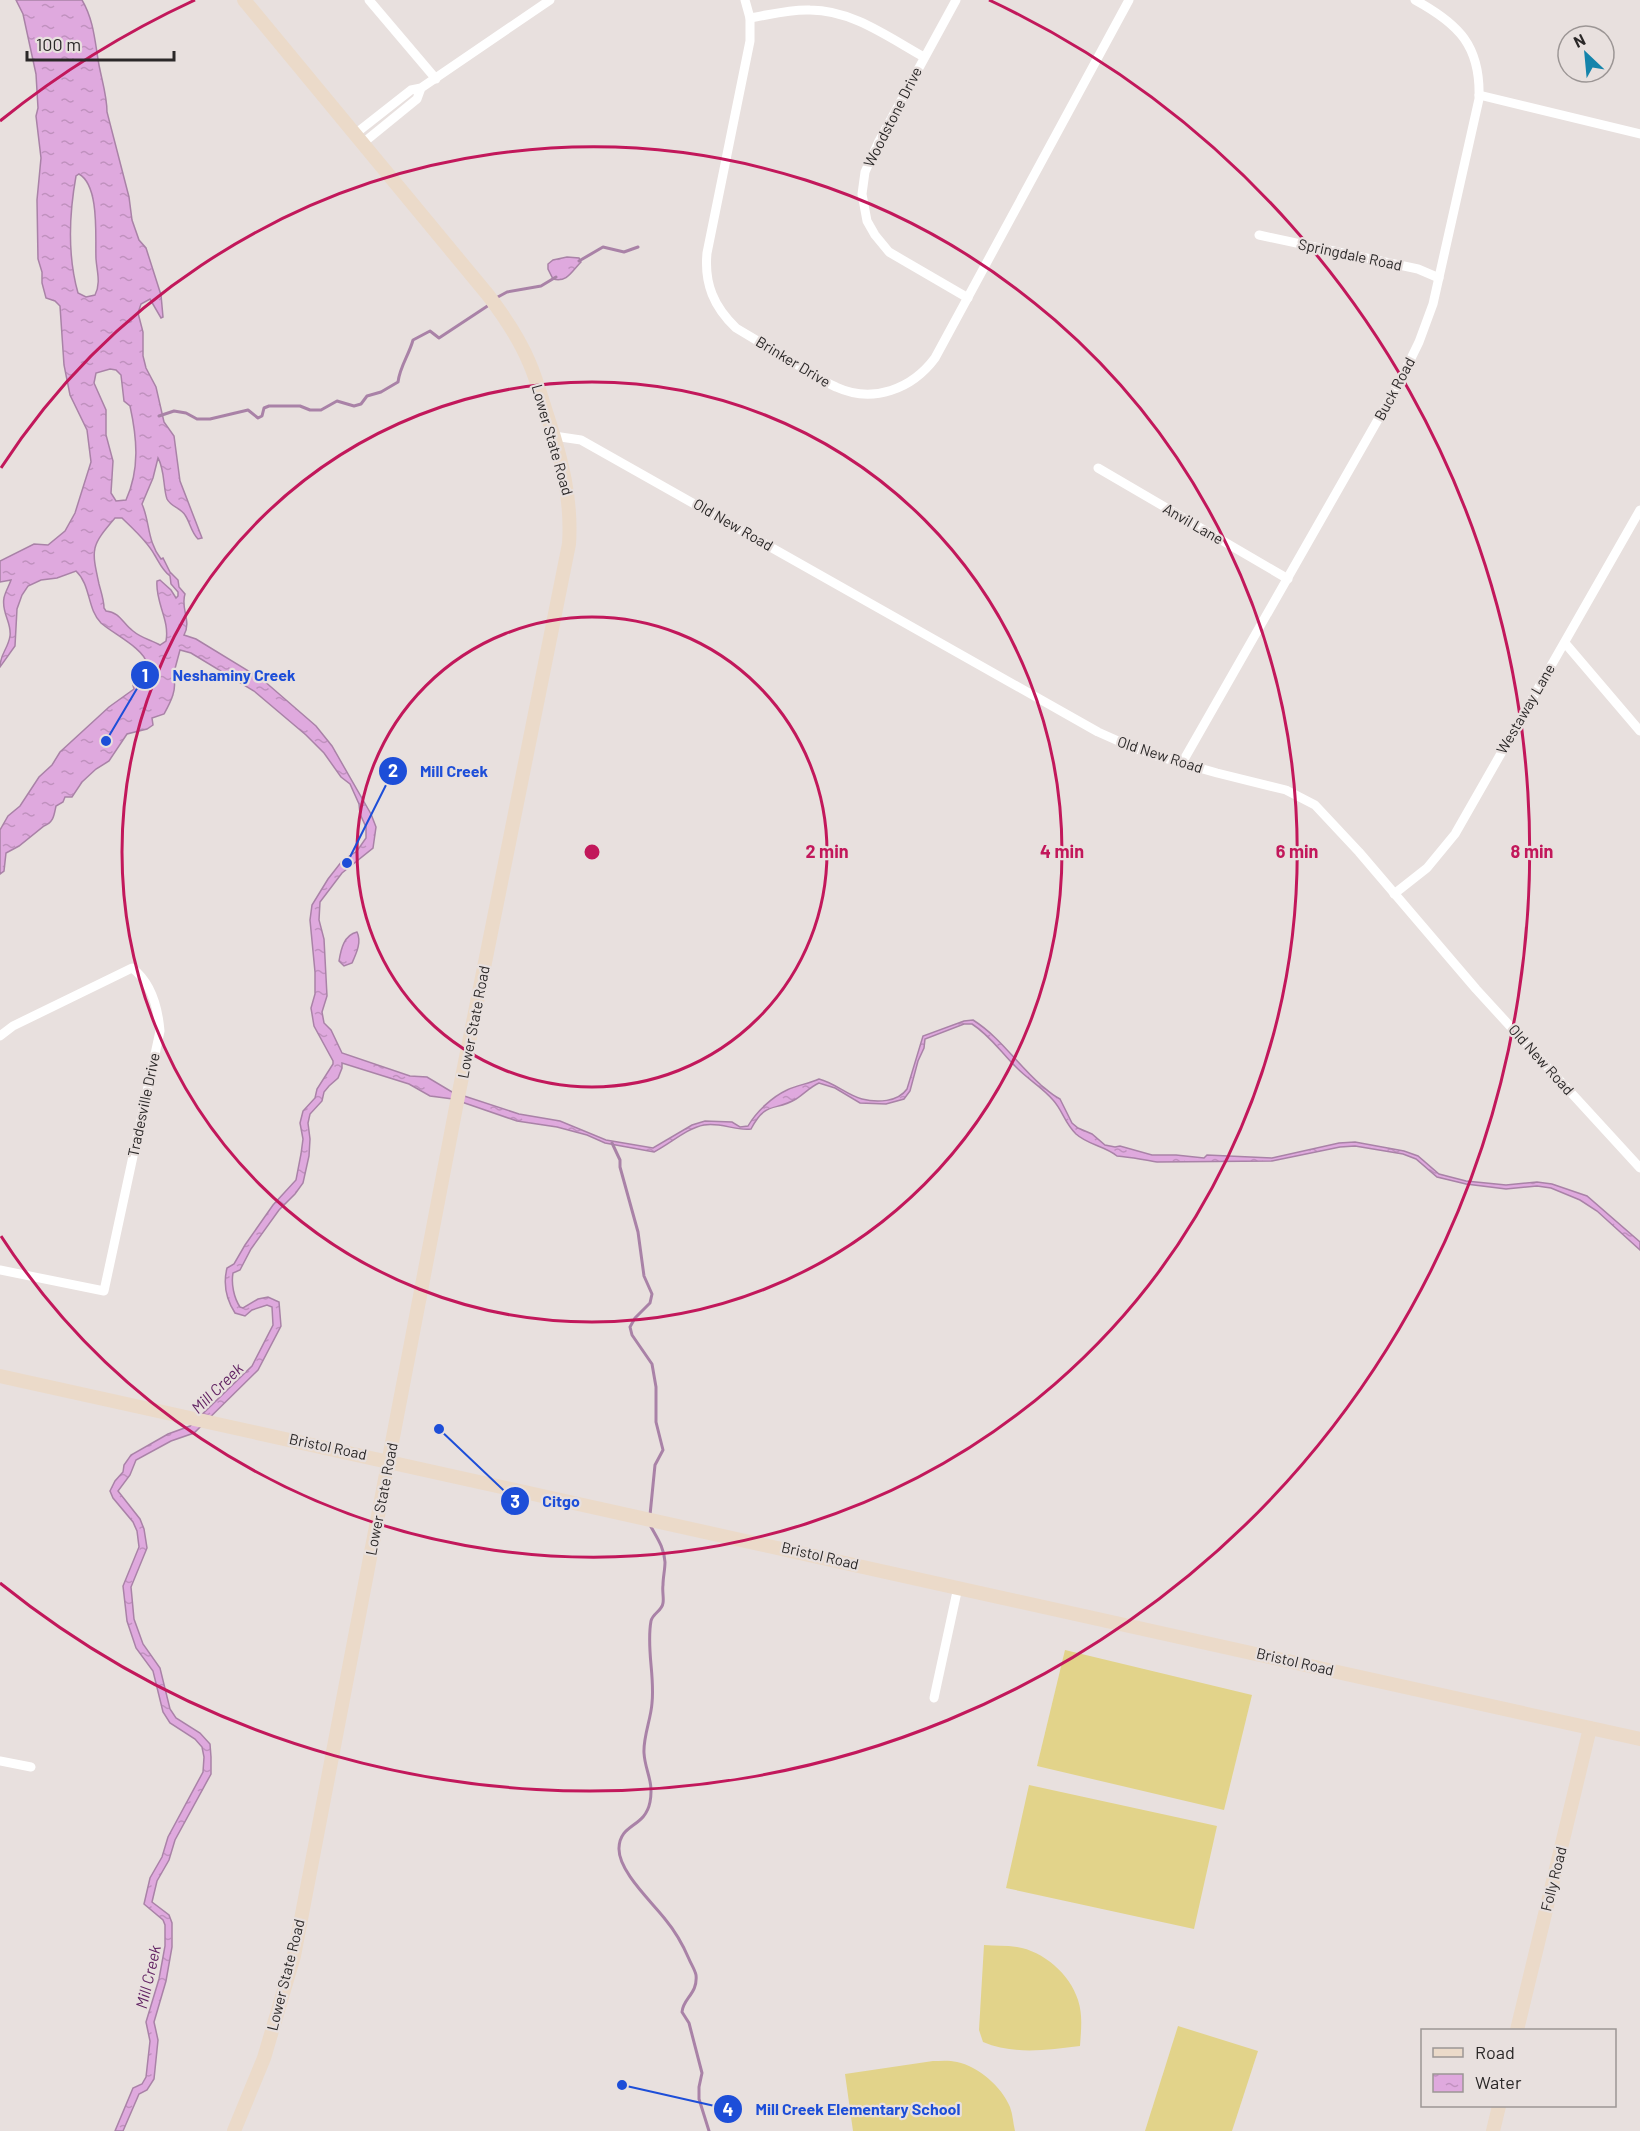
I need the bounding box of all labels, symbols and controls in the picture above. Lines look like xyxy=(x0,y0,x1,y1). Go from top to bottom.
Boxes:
scale bar xyxy=(27,24,174,62)
north arrow xyxy=(1556,24,1616,84)
text: N xyxy=(1570,29,1588,51)
text: 100 m xyxy=(36,33,81,55)
street label: Woodstone Drive xyxy=(859,63,925,170)
street label: Springdale Road xyxy=(1297,234,1404,274)
street label: Brinker Drive xyxy=(753,332,834,390)
street label: Buck Road xyxy=(1370,354,1418,423)
street label: Lower State Road xyxy=(529,382,577,497)
street label: Old New Road xyxy=(691,494,776,554)
street label: Anvil Lane xyxy=(1160,499,1227,548)
callout: Neshaminy Creek xyxy=(130,658,307,692)
street label: Westaway Lane xyxy=(1492,660,1558,757)
text: 1 xyxy=(142,664,148,686)
text: Neshaminy Creek xyxy=(172,665,296,684)
street label: Old New Road xyxy=(1115,732,1205,776)
callout: Mill Creek xyxy=(378,754,501,788)
text: 2 xyxy=(388,759,398,781)
text: Mill Creek xyxy=(420,761,489,780)
text: 2 min xyxy=(805,840,849,862)
text: 4 min xyxy=(1040,840,1084,862)
text: 6 min xyxy=(1276,840,1318,862)
text: 8 min xyxy=(1511,840,1553,862)
centre of rings xyxy=(582,842,602,862)
street label: Lower State Road xyxy=(453,964,493,1080)
street label: Old New Road xyxy=(1505,1020,1578,1098)
street label: Tradesville Drive xyxy=(123,1051,163,1158)
water label: Mill Creek xyxy=(187,1358,247,1417)
street label: Bristol Road xyxy=(288,1429,369,1463)
street label: Lower State Road xyxy=(361,1441,401,1557)
callout: Citgo xyxy=(500,1484,592,1518)
text: 3 xyxy=(510,1490,520,1512)
text: Citgo xyxy=(542,1491,580,1510)
street label: Bristol Road xyxy=(780,1537,861,1573)
street label: Bristol Road xyxy=(1255,1643,1336,1679)
street label: Folly Road xyxy=(1536,1845,1570,1913)
street label: Lower State Road xyxy=(262,1917,308,2033)
water label: Mill Creek xyxy=(131,1943,164,2011)
legend xyxy=(1421,2029,1616,2107)
text: Road xyxy=(1475,2041,1515,2063)
text: Water xyxy=(1475,2071,1522,2093)
callout: Mill Creek Elementary School xyxy=(713,2092,972,2126)
text: 4 xyxy=(723,2098,734,2120)
text: Mill Creek Elementary School xyxy=(756,2099,960,2118)

